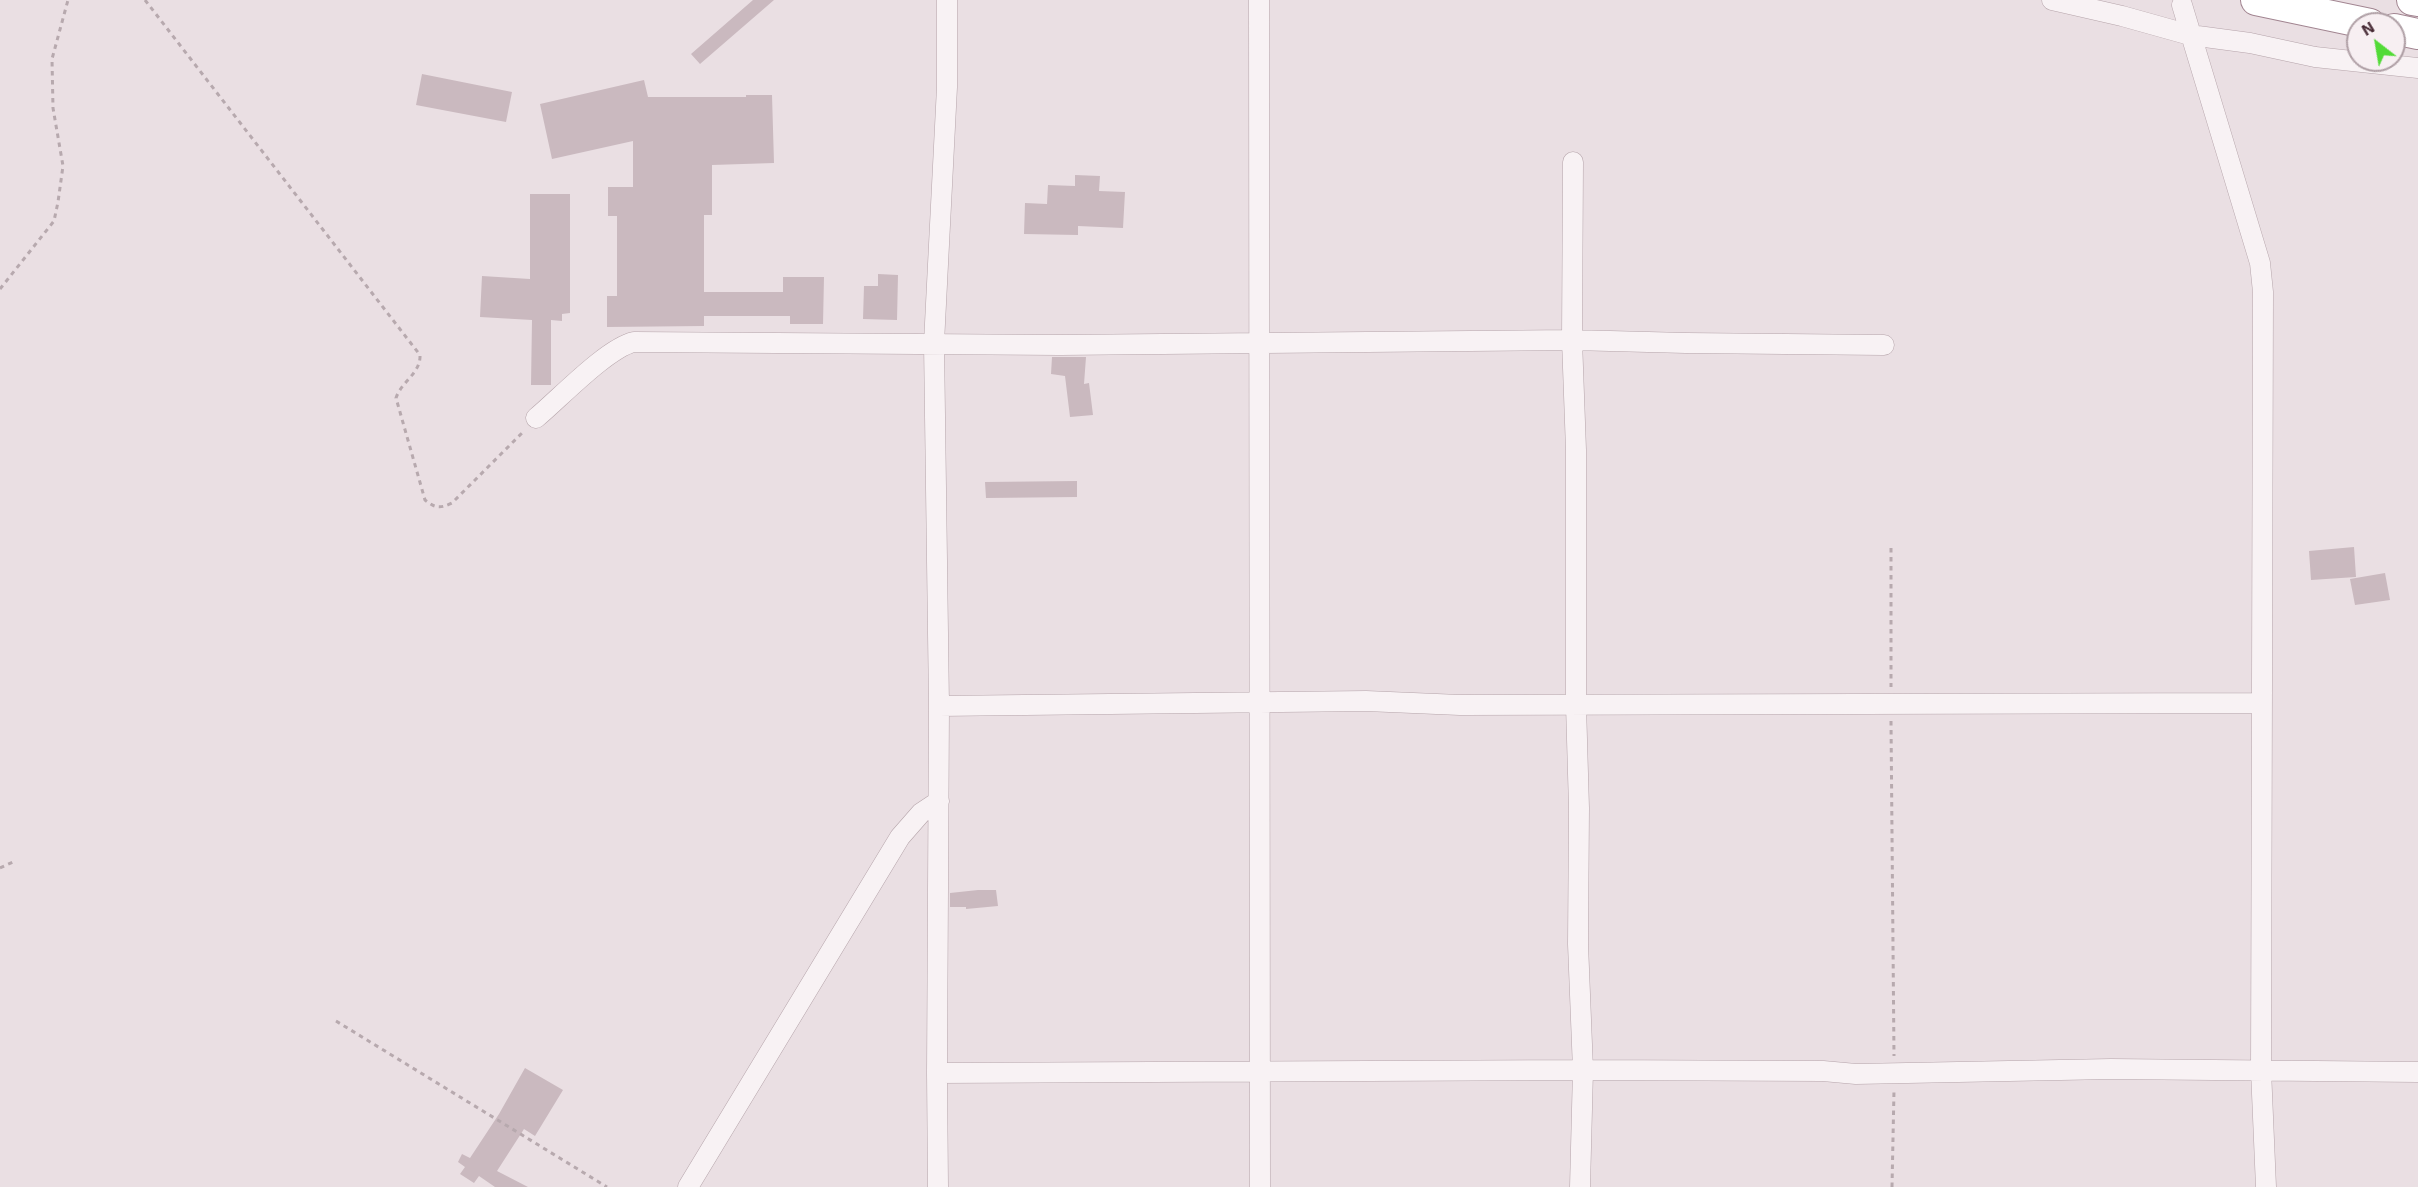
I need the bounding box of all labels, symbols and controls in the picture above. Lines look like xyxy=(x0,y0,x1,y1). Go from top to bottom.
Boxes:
north arrow xyxy=(2346,12,2406,72)
text: N xyxy=(2358,17,2377,39)

